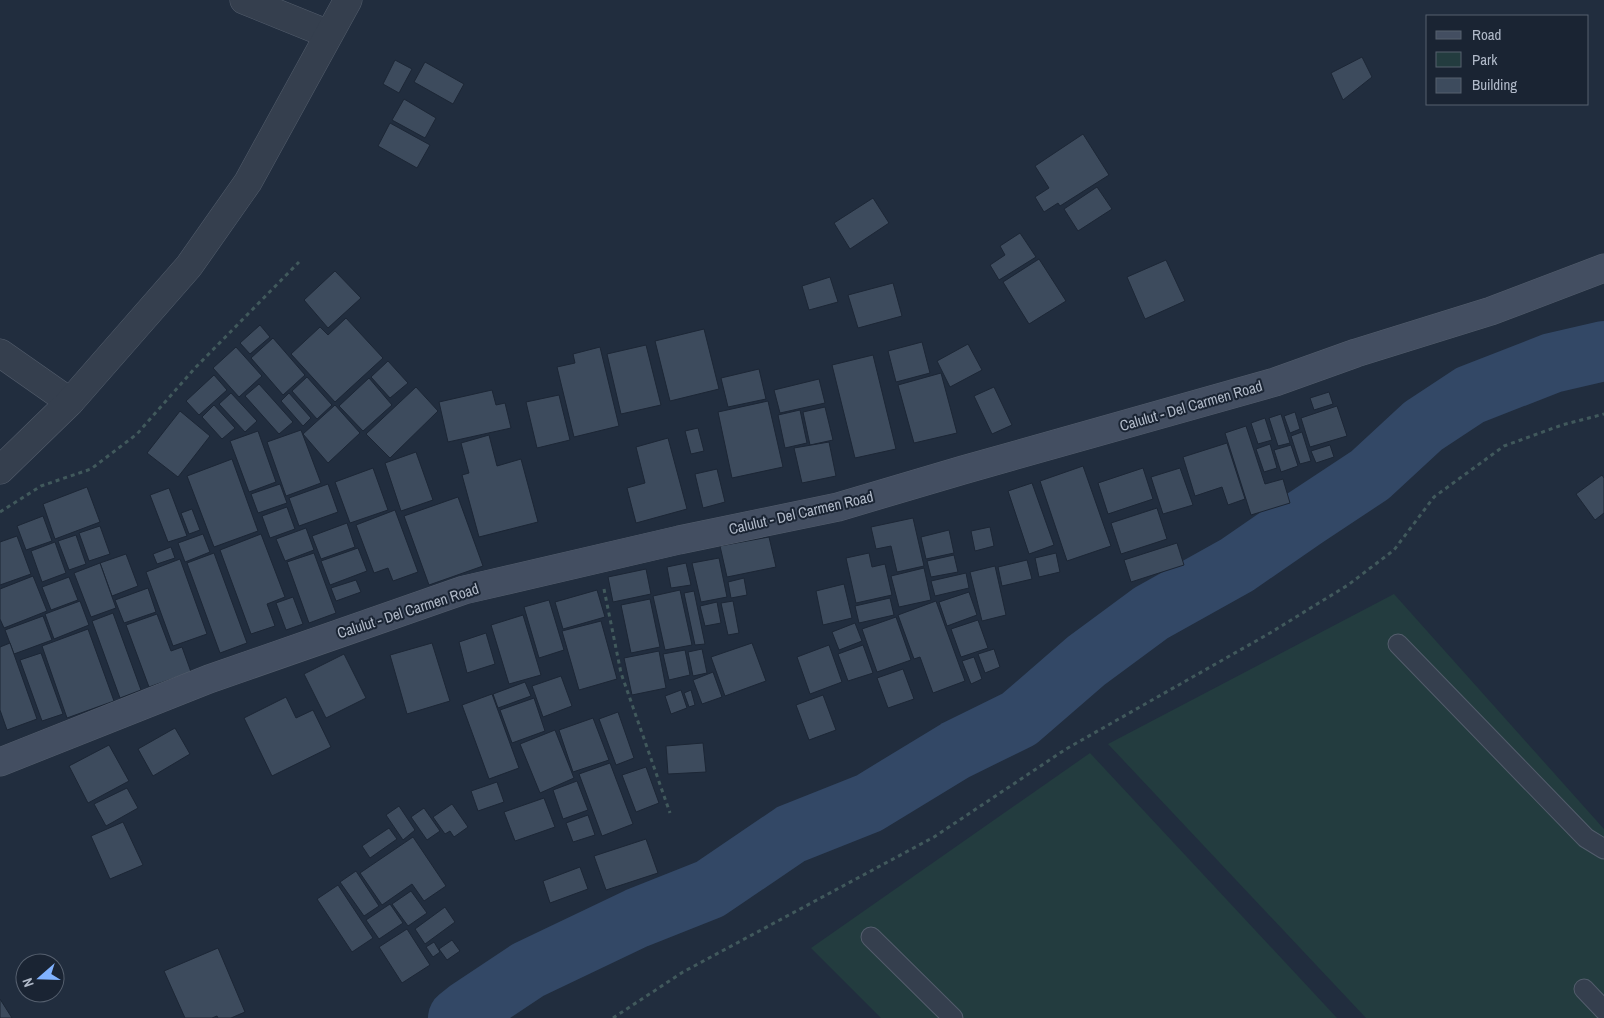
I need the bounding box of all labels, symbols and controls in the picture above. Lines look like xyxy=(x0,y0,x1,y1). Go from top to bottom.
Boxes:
legend xyxy=(1426,15,1589,105)
text: Road xyxy=(1472,24,1501,45)
text: Park xyxy=(1472,49,1498,70)
text: Building xyxy=(1472,74,1517,95)
street label: Calulut - Del Carmen Road xyxy=(1117,375,1265,436)
street label: Calulut - Del Carmen Road xyxy=(727,486,875,539)
street label: Calulut - Del Carmen Road xyxy=(334,578,481,643)
north arrow xyxy=(15,953,65,1003)
text: N xyxy=(18,975,38,989)

